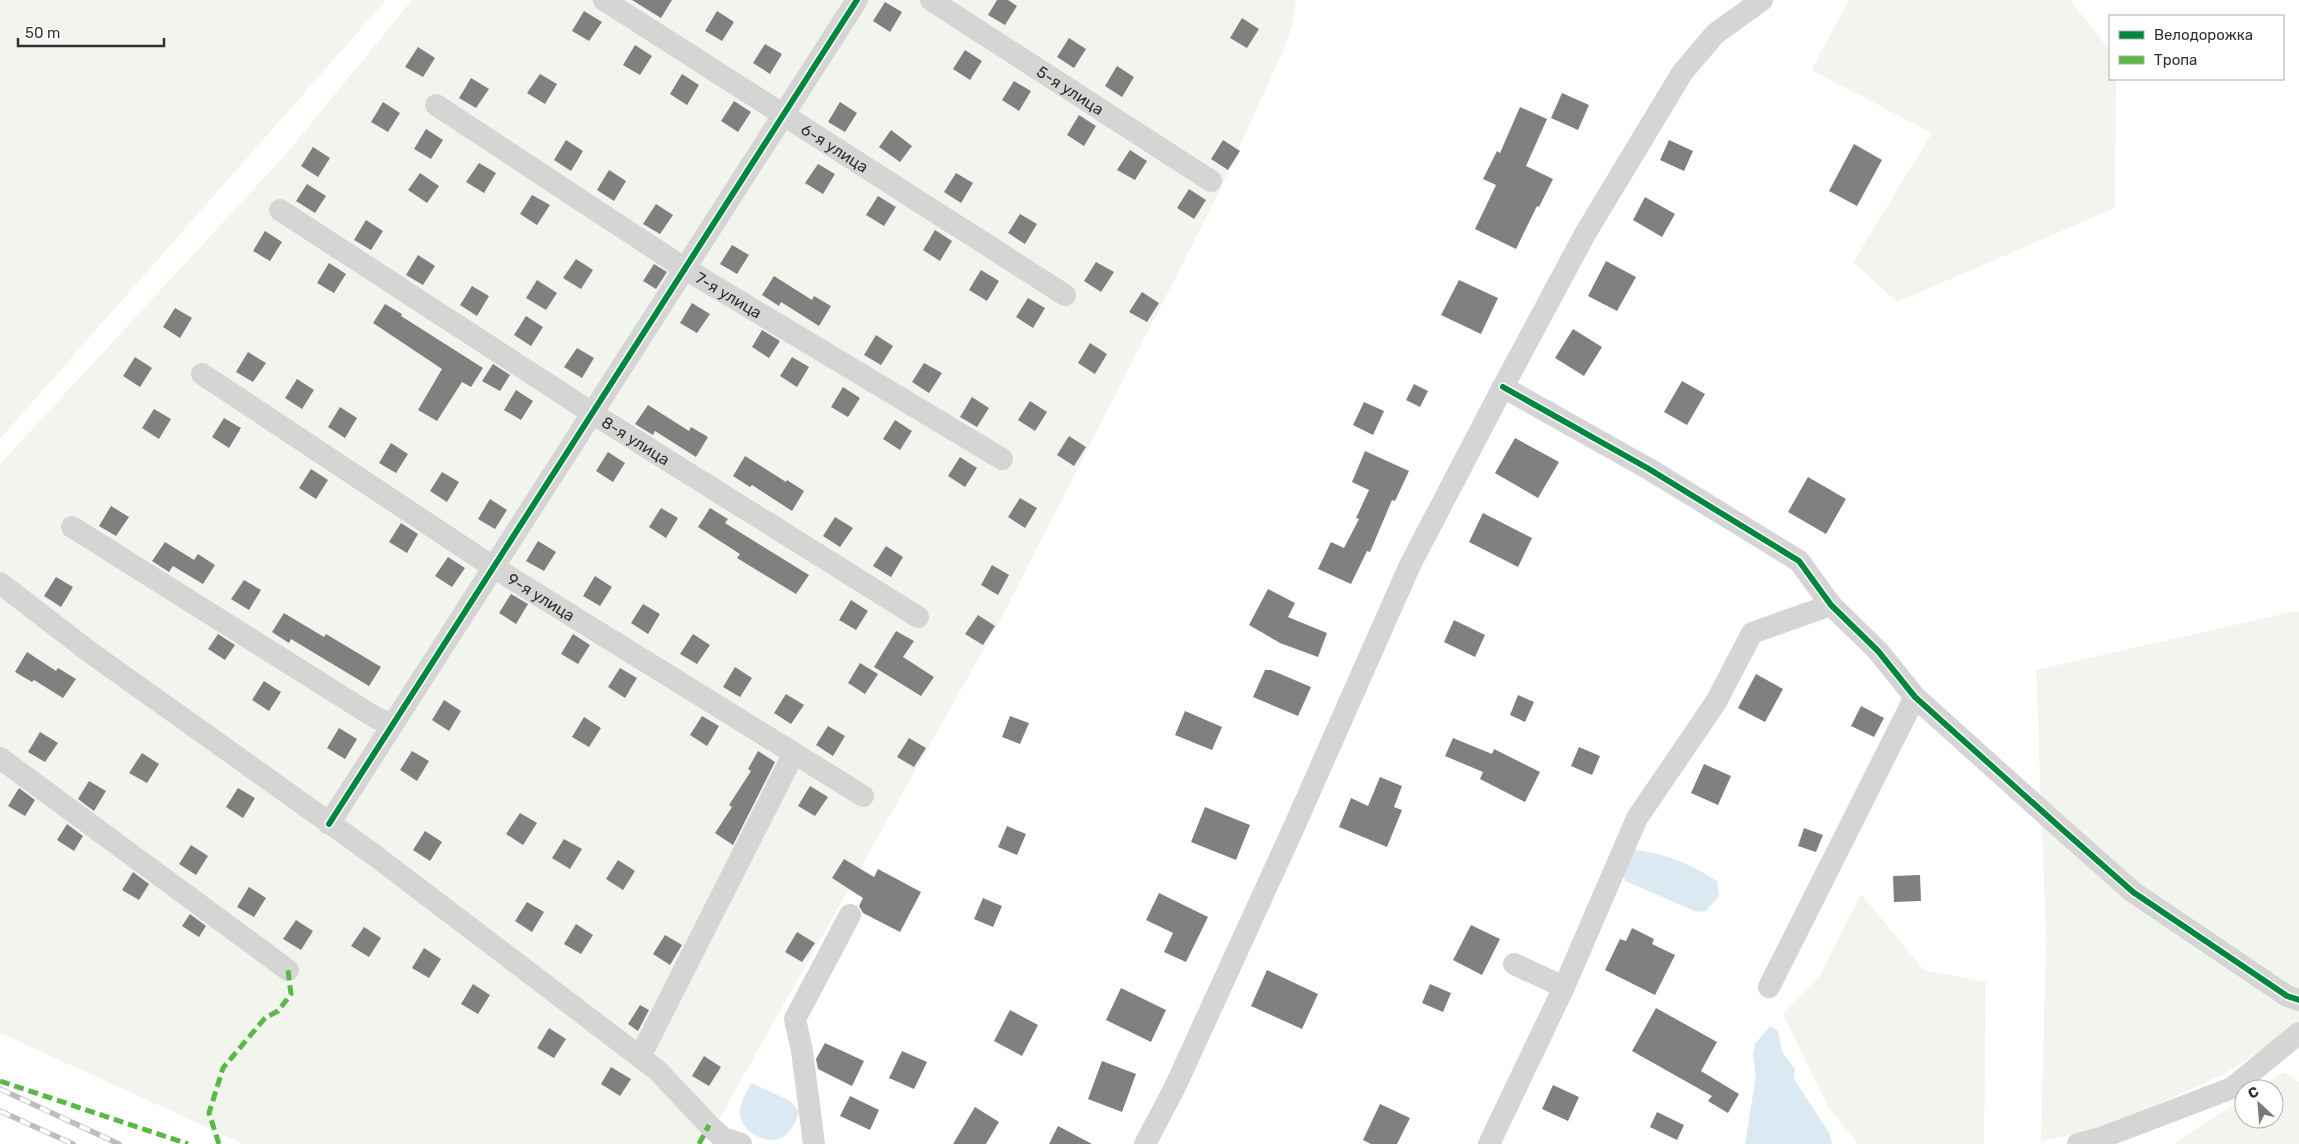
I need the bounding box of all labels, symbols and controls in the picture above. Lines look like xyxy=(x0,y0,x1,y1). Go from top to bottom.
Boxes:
scale bar xyxy=(18,15,164,47)
legend xyxy=(2109,15,2284,80)
text: 50 m xyxy=(25,24,60,42)
text: Велодорожка xyxy=(2154,26,2253,44)
text: Тропа xyxy=(2154,51,2197,69)
street label: 5-я улица xyxy=(1033,62,1107,119)
street label: 6-я улица xyxy=(798,119,872,176)
street label: 7-я улица xyxy=(692,268,765,322)
street label: 8-я улица xyxy=(598,412,673,469)
street label: 9-я улица xyxy=(504,569,579,625)
north arrow xyxy=(2234,1079,2284,1129)
text: С xyxy=(2245,1083,2262,1103)

